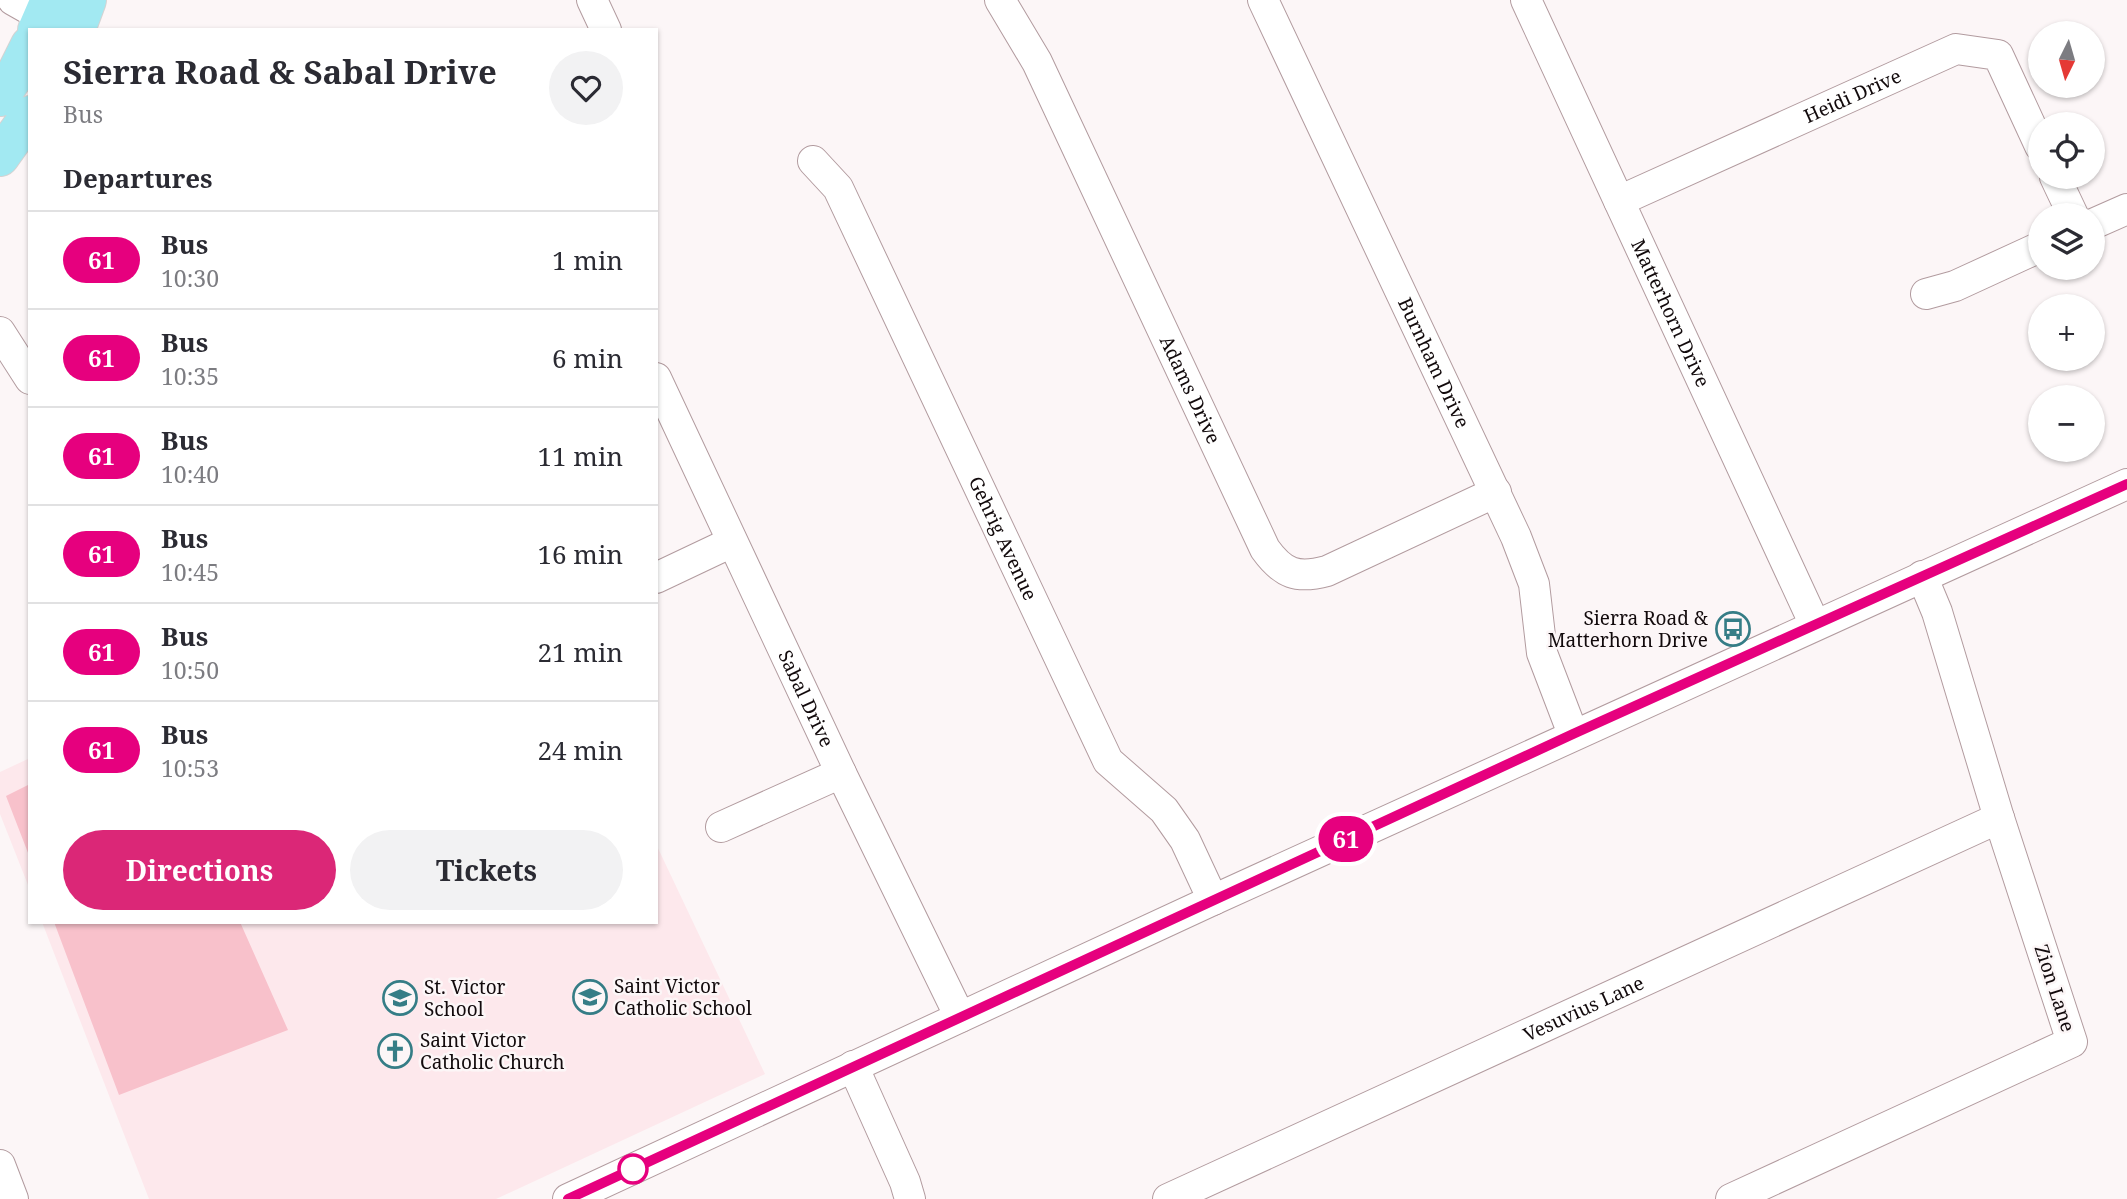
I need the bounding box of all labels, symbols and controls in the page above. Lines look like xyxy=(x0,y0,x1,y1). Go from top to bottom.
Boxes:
north arrow xyxy=(2028,21,2105,98)
map controls xyxy=(2028,21,2105,462)
text: Sierra Road & Sabal Drive xyxy=(63,49,497,94)
button: heart xyxy=(549,51,623,125)
street label: Heidi Drive xyxy=(1800,62,1905,129)
text: Bus xyxy=(63,98,103,130)
button: locate xyxy=(2028,112,2105,189)
text: Departures xyxy=(63,160,213,196)
button: layers xyxy=(2028,203,2105,280)
text: Bus xyxy=(161,226,208,262)
street label: Matterhorn Drive xyxy=(1625,235,1716,391)
text: 1 min xyxy=(552,242,623,278)
text: 61 xyxy=(88,243,115,276)
text: 10:30 xyxy=(161,262,219,294)
street label: Burnham Drive xyxy=(1392,293,1476,432)
button: + xyxy=(2028,294,2105,371)
text: Bus xyxy=(161,324,208,360)
street label: Adams Drive xyxy=(1154,331,1227,448)
text: 6 min xyxy=(552,340,623,376)
text: 61 xyxy=(88,341,115,374)
text: 10:35 xyxy=(161,360,219,392)
button: − xyxy=(2028,385,2105,462)
text: Bus xyxy=(161,422,208,458)
text: 11 min xyxy=(538,438,623,474)
text: 61 xyxy=(88,439,115,472)
text: 10:40 xyxy=(161,458,219,490)
street label: Gehrig Avenue xyxy=(963,472,1043,604)
text: Bus xyxy=(161,520,208,556)
text: 16 min xyxy=(538,536,623,572)
text: 61 xyxy=(88,537,115,570)
text: 10:45 xyxy=(161,556,219,588)
place label: Sierra Road & Matterhorn Drive xyxy=(1548,605,1708,653)
bus stop icon: Sierra Road & Matterhorn Drive xyxy=(1714,610,1752,648)
text: Bus xyxy=(161,618,208,654)
text: 21 min xyxy=(538,634,623,670)
text: 61 xyxy=(88,635,115,668)
street label: Sabal Drive xyxy=(772,646,840,751)
text: 10:50 xyxy=(161,654,219,686)
text: Bus xyxy=(161,716,208,752)
text: 24 min xyxy=(538,732,623,768)
text: 61 xyxy=(88,733,115,766)
text: 10:53 xyxy=(161,752,219,784)
line badge: 61 xyxy=(1314,816,1378,862)
text: 61 xyxy=(1332,822,1360,855)
button: Directions xyxy=(63,830,336,910)
button: Tickets xyxy=(350,830,623,910)
street label: Zion Lane xyxy=(2029,941,2081,1035)
street label: Vesuvius Lane xyxy=(1519,970,1648,1047)
place label: Saint Victor Catholic School xyxy=(614,973,752,1021)
place label: St. Victor School xyxy=(424,974,506,1022)
school or university icon: Saint Victor Catholic School xyxy=(571,978,609,1016)
school or university icon: St. Victor School xyxy=(381,979,419,1017)
place label: Saint Victor Catholic Church xyxy=(420,1027,565,1075)
church icon: Saint Victor Catholic Church xyxy=(376,1032,414,1070)
unlabelled marker xyxy=(618,1154,648,1184)

